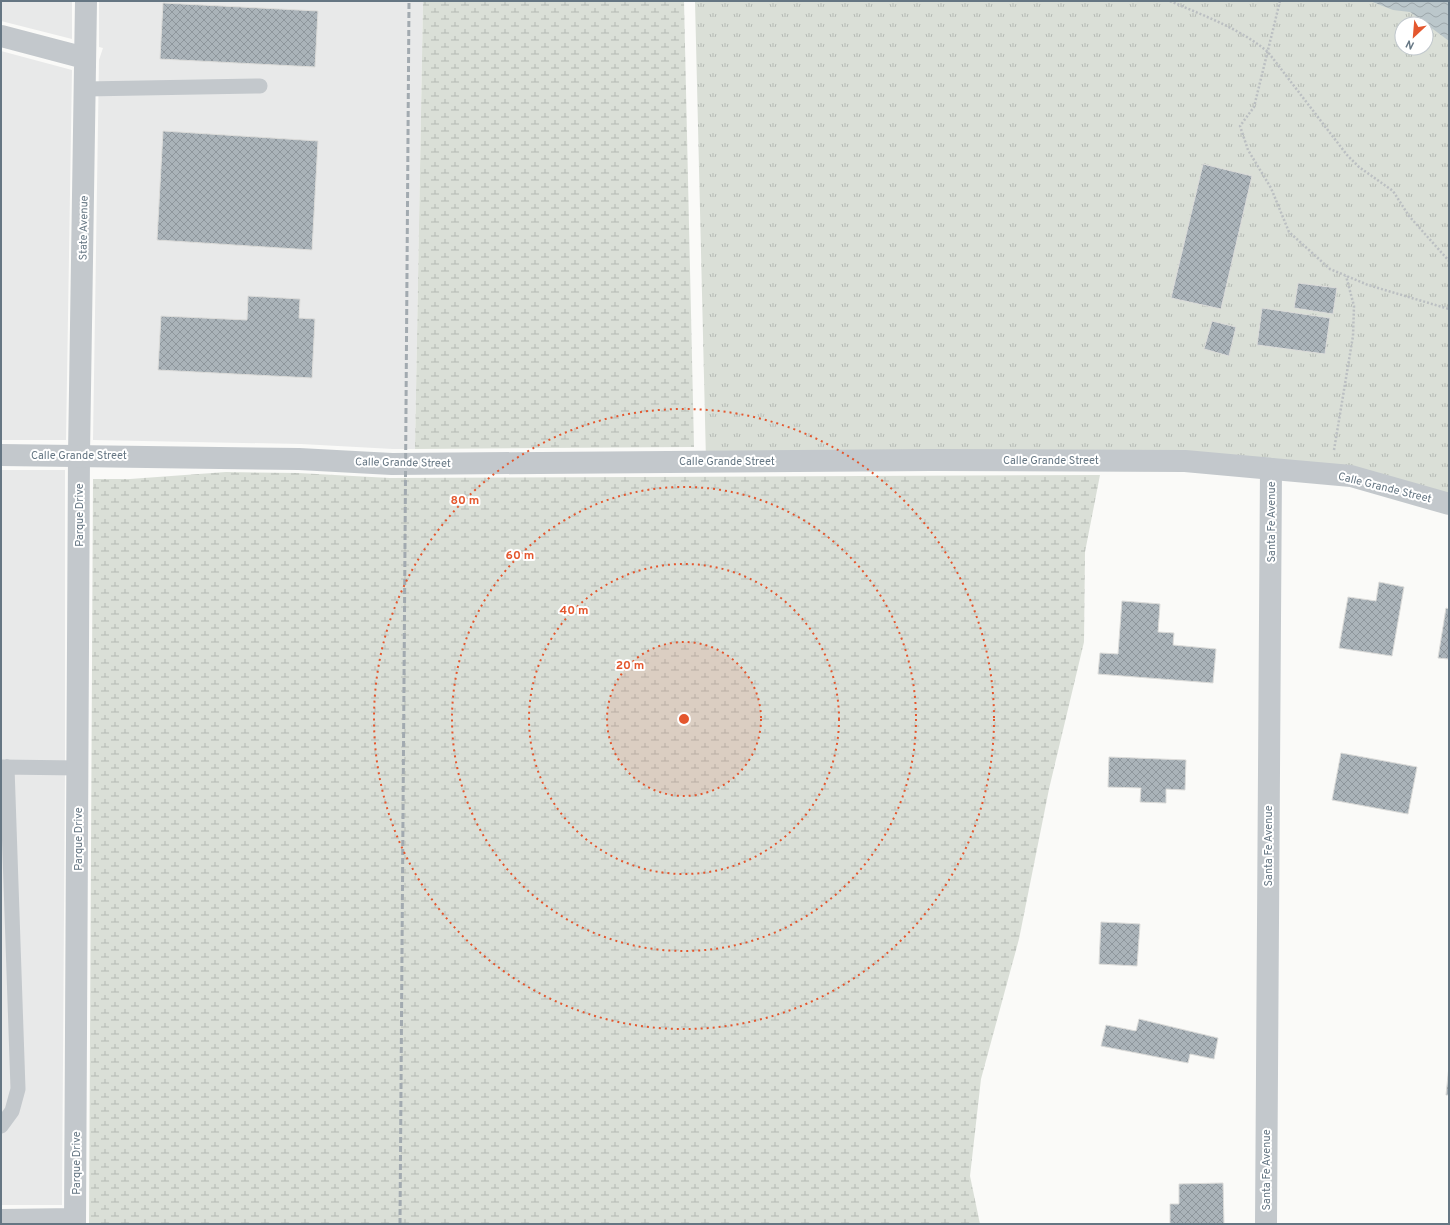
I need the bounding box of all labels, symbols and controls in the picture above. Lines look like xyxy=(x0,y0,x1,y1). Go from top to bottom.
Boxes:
north arrow xyxy=(1394,16,1434,56)
text: N xyxy=(1403,36,1417,52)
street label: State Avenue xyxy=(76,195,92,261)
street label: Calle Grande Street xyxy=(31,449,127,463)
street label: Calle Grande Street xyxy=(1003,454,1099,468)
street label: Calle Grande Street xyxy=(355,455,451,471)
street label: Calle Grande Street xyxy=(679,455,775,469)
street label: Calle Grande Street xyxy=(1336,470,1433,506)
street label: Santa Fe Avenue xyxy=(1265,481,1279,563)
street label: Parque Drive xyxy=(73,483,87,547)
text: 80 m xyxy=(451,493,479,509)
text: 60 m xyxy=(506,548,534,564)
text: 40 m xyxy=(559,603,589,619)
text: 20 m xyxy=(616,658,644,674)
centre of rings xyxy=(677,712,691,726)
street label: Santa Fe Avenue xyxy=(1262,805,1276,887)
street label: Parque Drive xyxy=(72,807,86,871)
street label: Santa Fe Avenue xyxy=(1260,1129,1274,1211)
street label: Parque Drive xyxy=(70,1131,84,1195)

